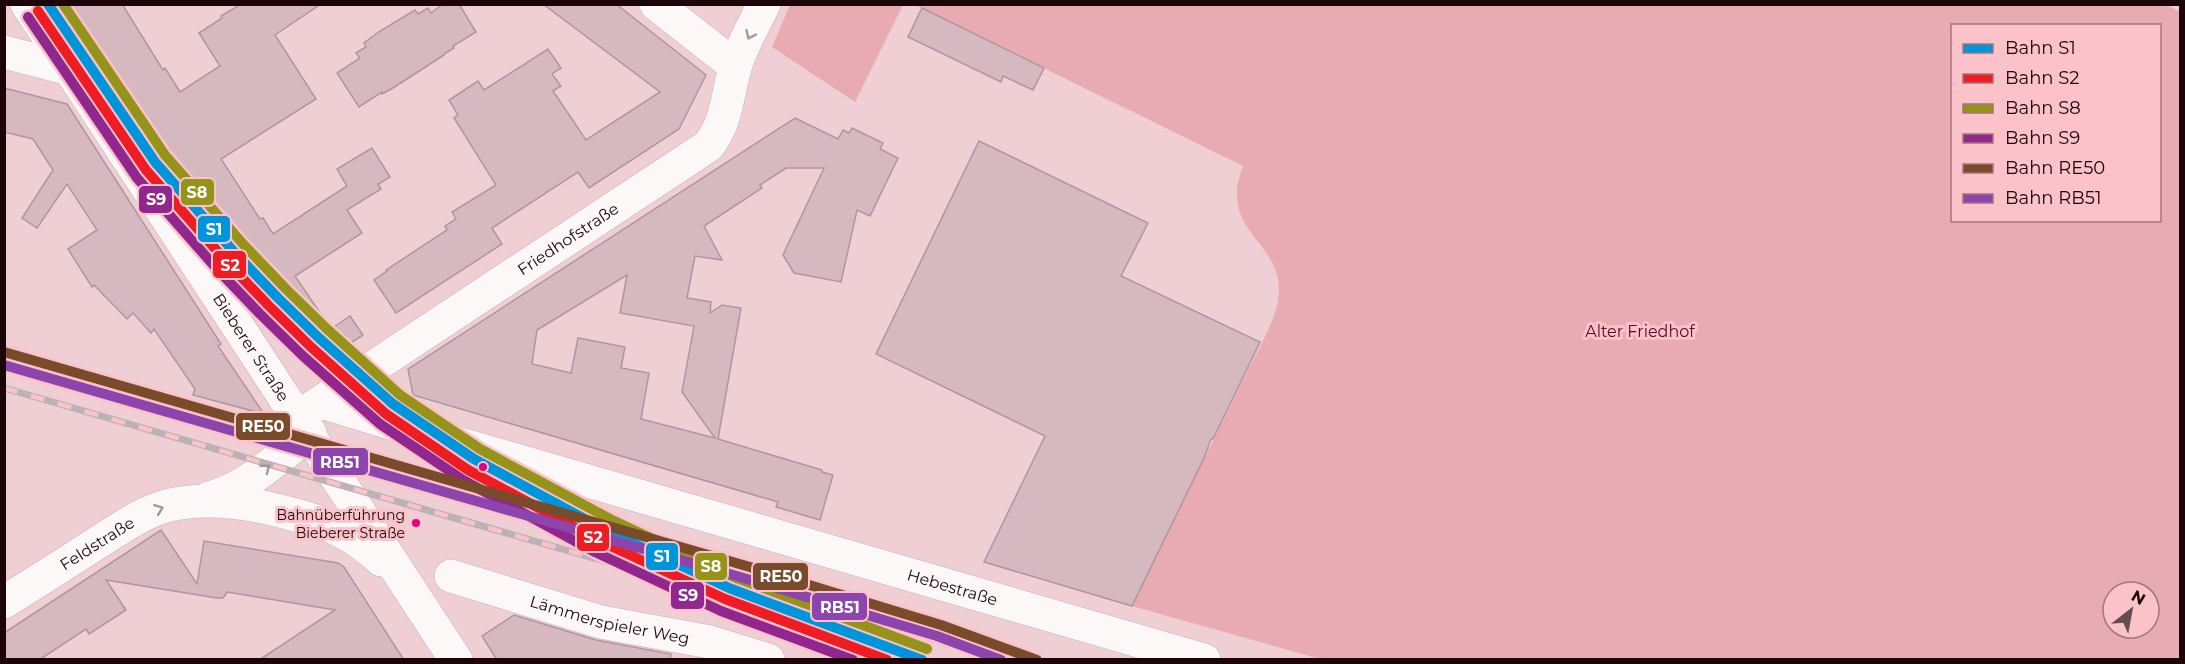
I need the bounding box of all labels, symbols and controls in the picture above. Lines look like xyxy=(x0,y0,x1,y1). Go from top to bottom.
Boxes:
legend xyxy=(1951,24,2161,222)
one-way arrow xyxy=(745,29,757,40)
text: Bahn S1 xyxy=(2005,37,2076,59)
text: Bahn S2 xyxy=(2005,67,2080,89)
text: Bahn S8 xyxy=(2005,97,2081,119)
text: Bahn S9 xyxy=(2005,127,2080,149)
text: Bahn RE50 xyxy=(2005,157,2105,179)
line badge: S8 xyxy=(180,178,215,206)
text: S8 xyxy=(187,183,207,202)
line badge: S9 xyxy=(138,185,173,214)
text: Bahn RB51 xyxy=(2005,187,2102,209)
text: S9 xyxy=(146,190,166,209)
street label: Friedhofstraße xyxy=(514,198,622,279)
line badge: S1 xyxy=(197,215,231,243)
text: S1 xyxy=(206,220,222,239)
line badge: S2 xyxy=(212,250,247,279)
text: S2 xyxy=(220,256,240,275)
street label: Bieberer Straße xyxy=(209,290,294,405)
park label: Alter Friedhof xyxy=(1585,322,1695,341)
line badge: RE50 xyxy=(235,412,291,441)
text: RE50 xyxy=(242,417,285,436)
line badge: RB51 xyxy=(312,447,369,476)
text: RB51 xyxy=(320,453,360,472)
unlabelled marker xyxy=(477,461,489,473)
one-way arrow xyxy=(260,464,271,475)
one-way arrow xyxy=(153,503,163,516)
place label: Bahnüberführung Bieberer Straße xyxy=(277,506,405,542)
street label: Feldstraße xyxy=(56,513,138,574)
marker: Bahnüberführung Bieberer Straße xyxy=(410,517,422,529)
line badge: S2 xyxy=(576,523,610,552)
text: S2 xyxy=(583,528,603,547)
line badge: S1 xyxy=(645,542,679,571)
text: S1 xyxy=(654,547,670,566)
line badge: S8 xyxy=(694,552,728,581)
text: S8 xyxy=(701,557,721,576)
line badge: RE50 xyxy=(752,562,809,591)
street label: Hebestraße xyxy=(905,565,1000,609)
text: RE50 xyxy=(760,567,803,586)
north arrow xyxy=(2101,580,2161,640)
line badge: S9 xyxy=(670,581,705,610)
text: S9 xyxy=(678,586,698,605)
text: N xyxy=(2128,586,2149,609)
street label: Lämmerspieler Weg xyxy=(528,591,691,648)
line badge: RB51 xyxy=(811,592,868,621)
text: RB51 xyxy=(820,598,860,617)

